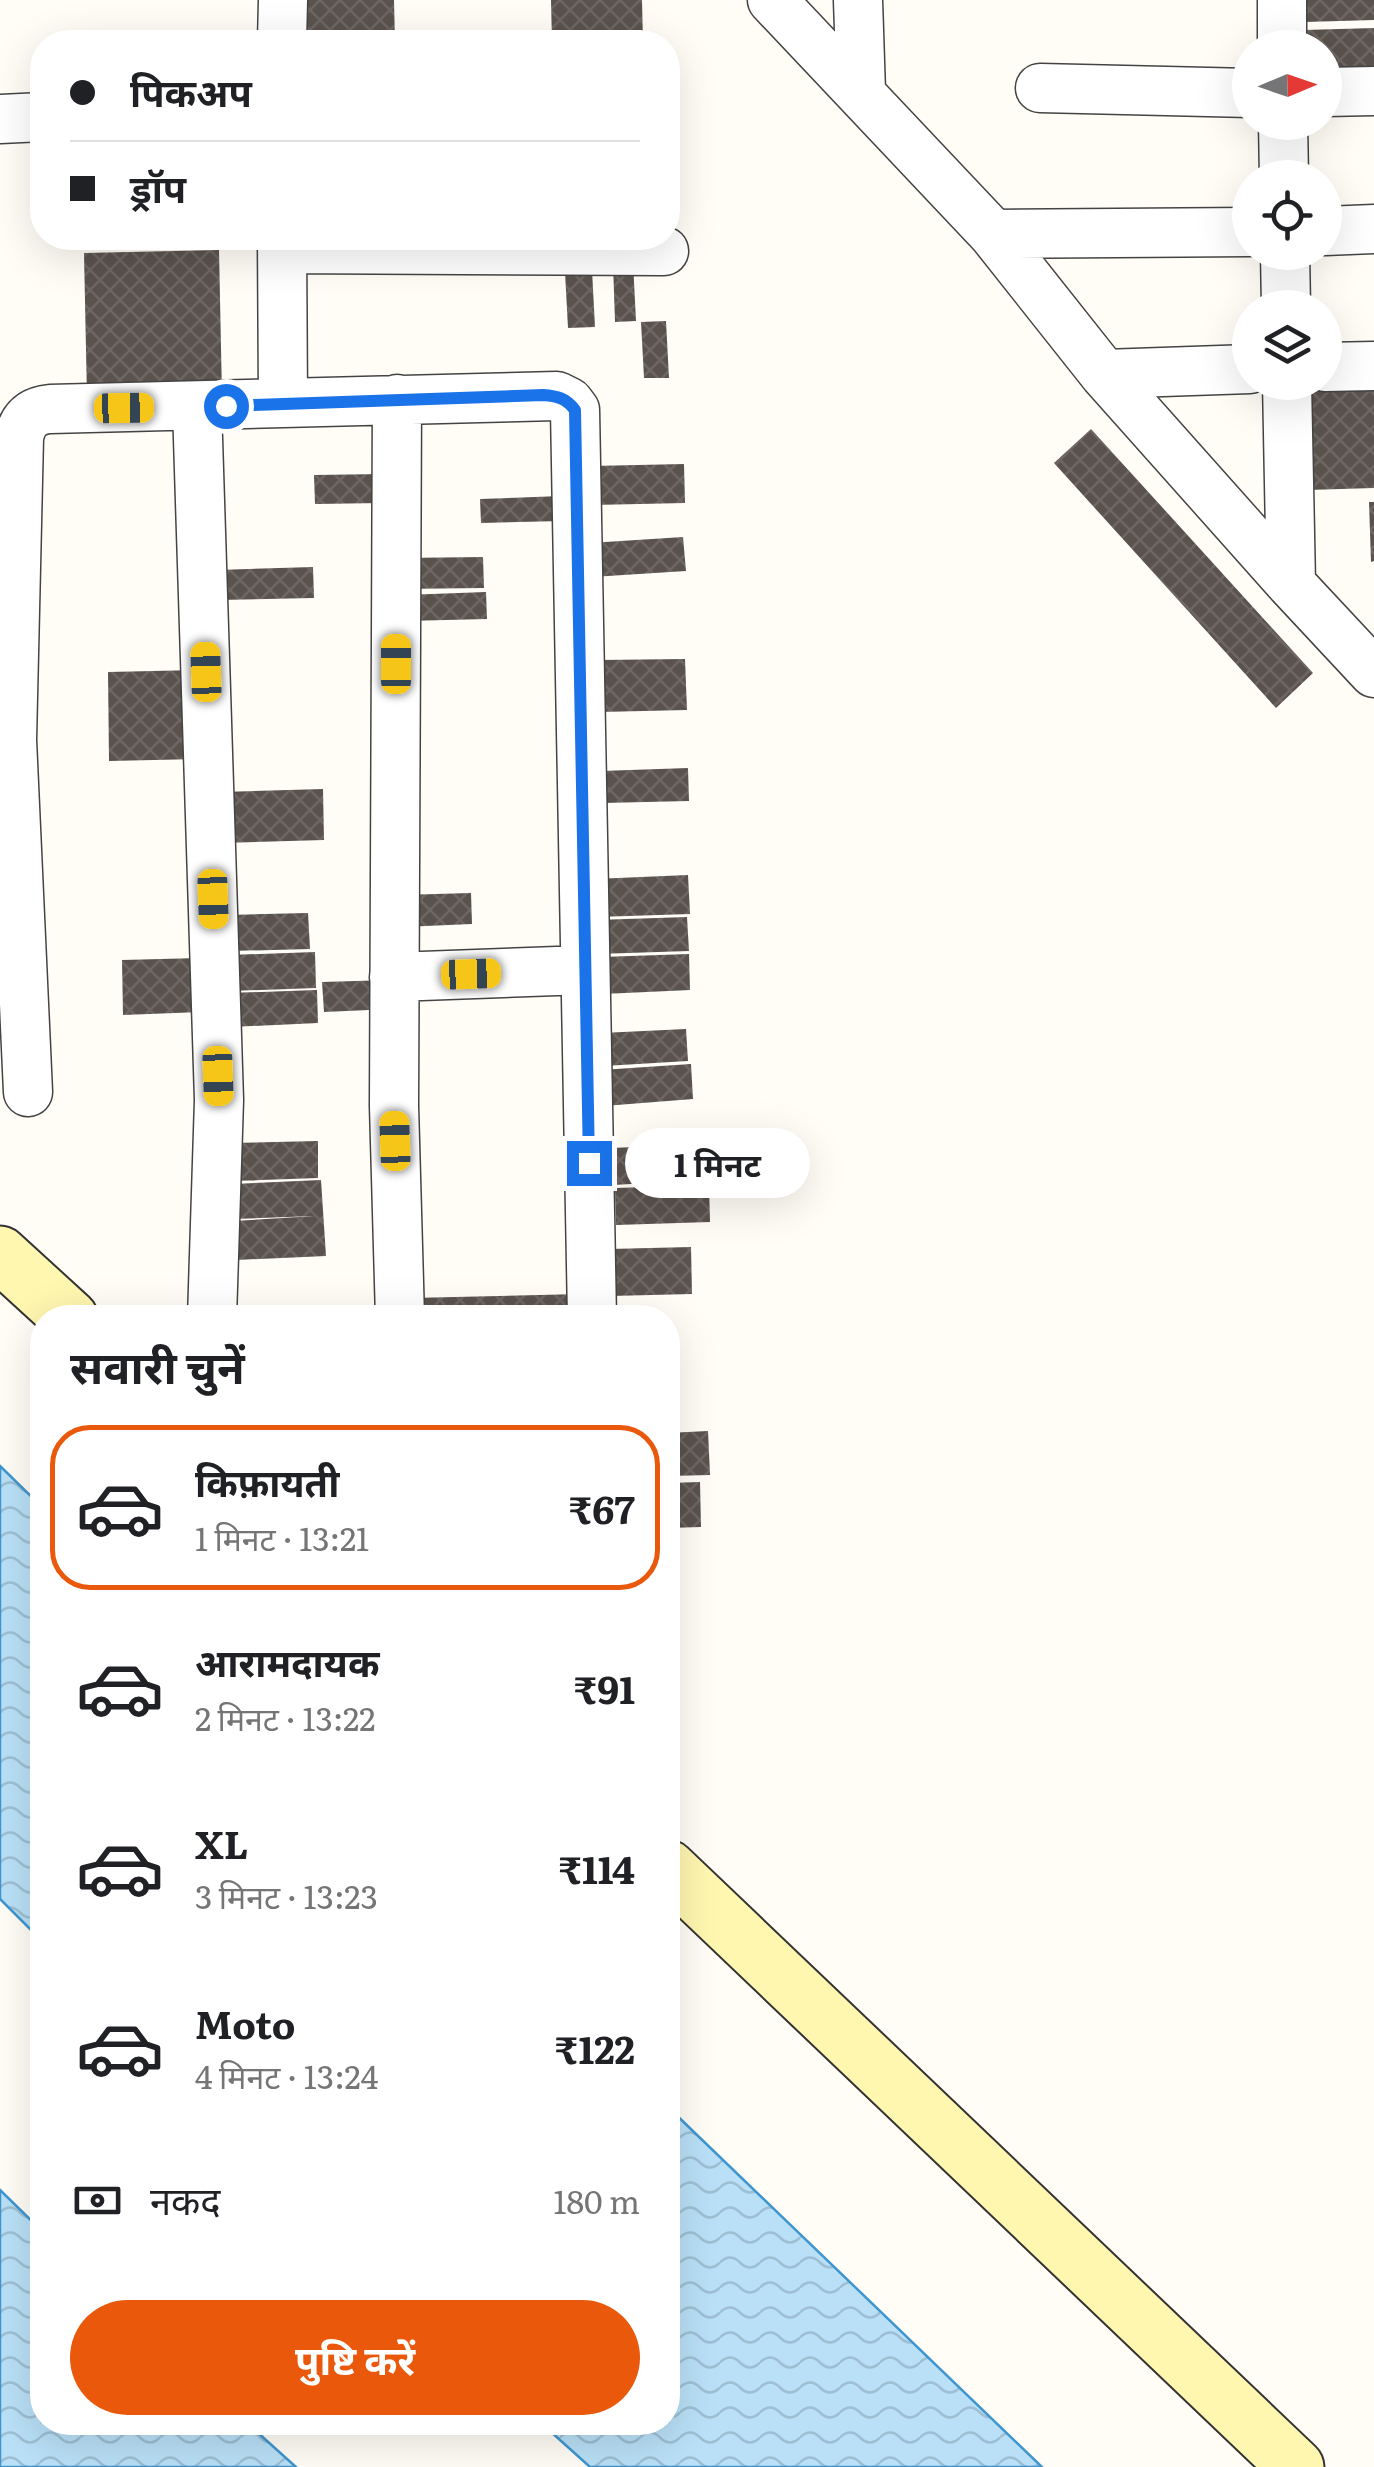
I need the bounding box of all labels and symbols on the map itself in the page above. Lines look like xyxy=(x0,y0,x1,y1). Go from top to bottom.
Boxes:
north arrow xyxy=(1232,30,1342,140)
route start xyxy=(204,384,249,429)
car xyxy=(94,392,154,424)
car xyxy=(381,634,411,694)
car xyxy=(190,641,222,703)
car xyxy=(197,868,229,930)
car xyxy=(440,958,502,990)
car xyxy=(202,1045,234,1107)
car xyxy=(379,1110,411,1172)
callout: 1 मिनट xyxy=(624,1128,809,1198)
route end xyxy=(567,1141,612,1186)

